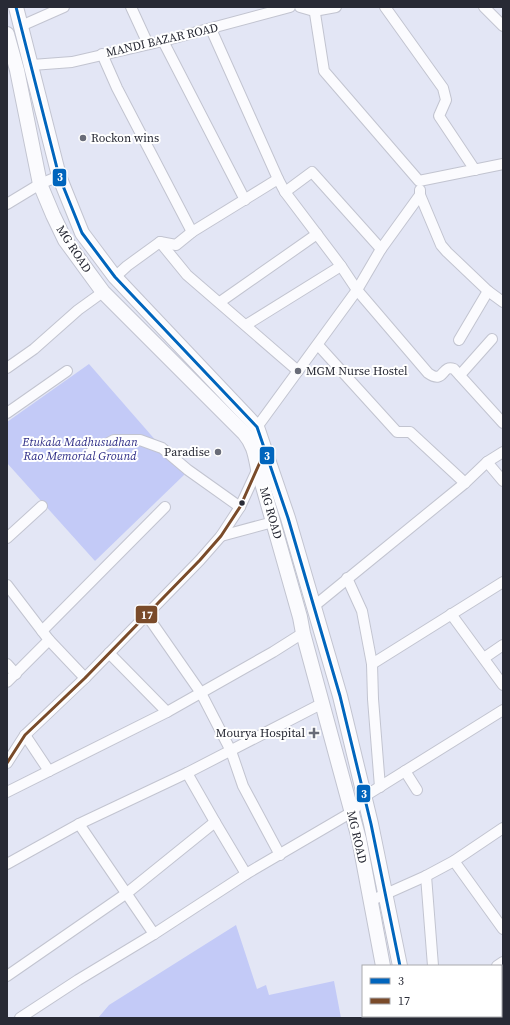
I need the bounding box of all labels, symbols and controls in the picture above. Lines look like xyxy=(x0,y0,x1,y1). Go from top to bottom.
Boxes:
street label: MANDI BAZAR ROAD xyxy=(104,19,220,61)
place label: Rockon wins xyxy=(91,130,159,146)
marker: Rockon wins xyxy=(78,133,88,143)
line badge: 3 xyxy=(52,168,67,187)
text: 3 xyxy=(57,170,63,185)
street label: MG ROAD xyxy=(53,222,95,276)
place label: MGM Nurse Hostel xyxy=(306,363,408,379)
marker: MGM Nurse Hostel xyxy=(293,366,303,376)
park label: Etukala Madhusudhan Rao Memorial Ground xyxy=(21,434,138,464)
place label: Paradise xyxy=(164,444,210,460)
line badge: 3 xyxy=(259,446,275,465)
marker: Paradise xyxy=(213,447,223,457)
text: 3 xyxy=(264,449,270,464)
street label: MG ROAD xyxy=(256,485,286,541)
unlabelled marker xyxy=(237,498,247,508)
line badge: 17 xyxy=(135,605,158,624)
text: 17 xyxy=(141,608,153,623)
place label: Mourya Hospital xyxy=(216,725,305,741)
marker: Mourya Hospital xyxy=(308,727,320,739)
line badge: 3 xyxy=(356,784,371,803)
text: 3 xyxy=(361,787,367,802)
street label: MG ROAD xyxy=(343,809,371,865)
legend xyxy=(362,965,502,1017)
text: 3 xyxy=(398,973,404,989)
text: 17 xyxy=(398,993,410,1009)

